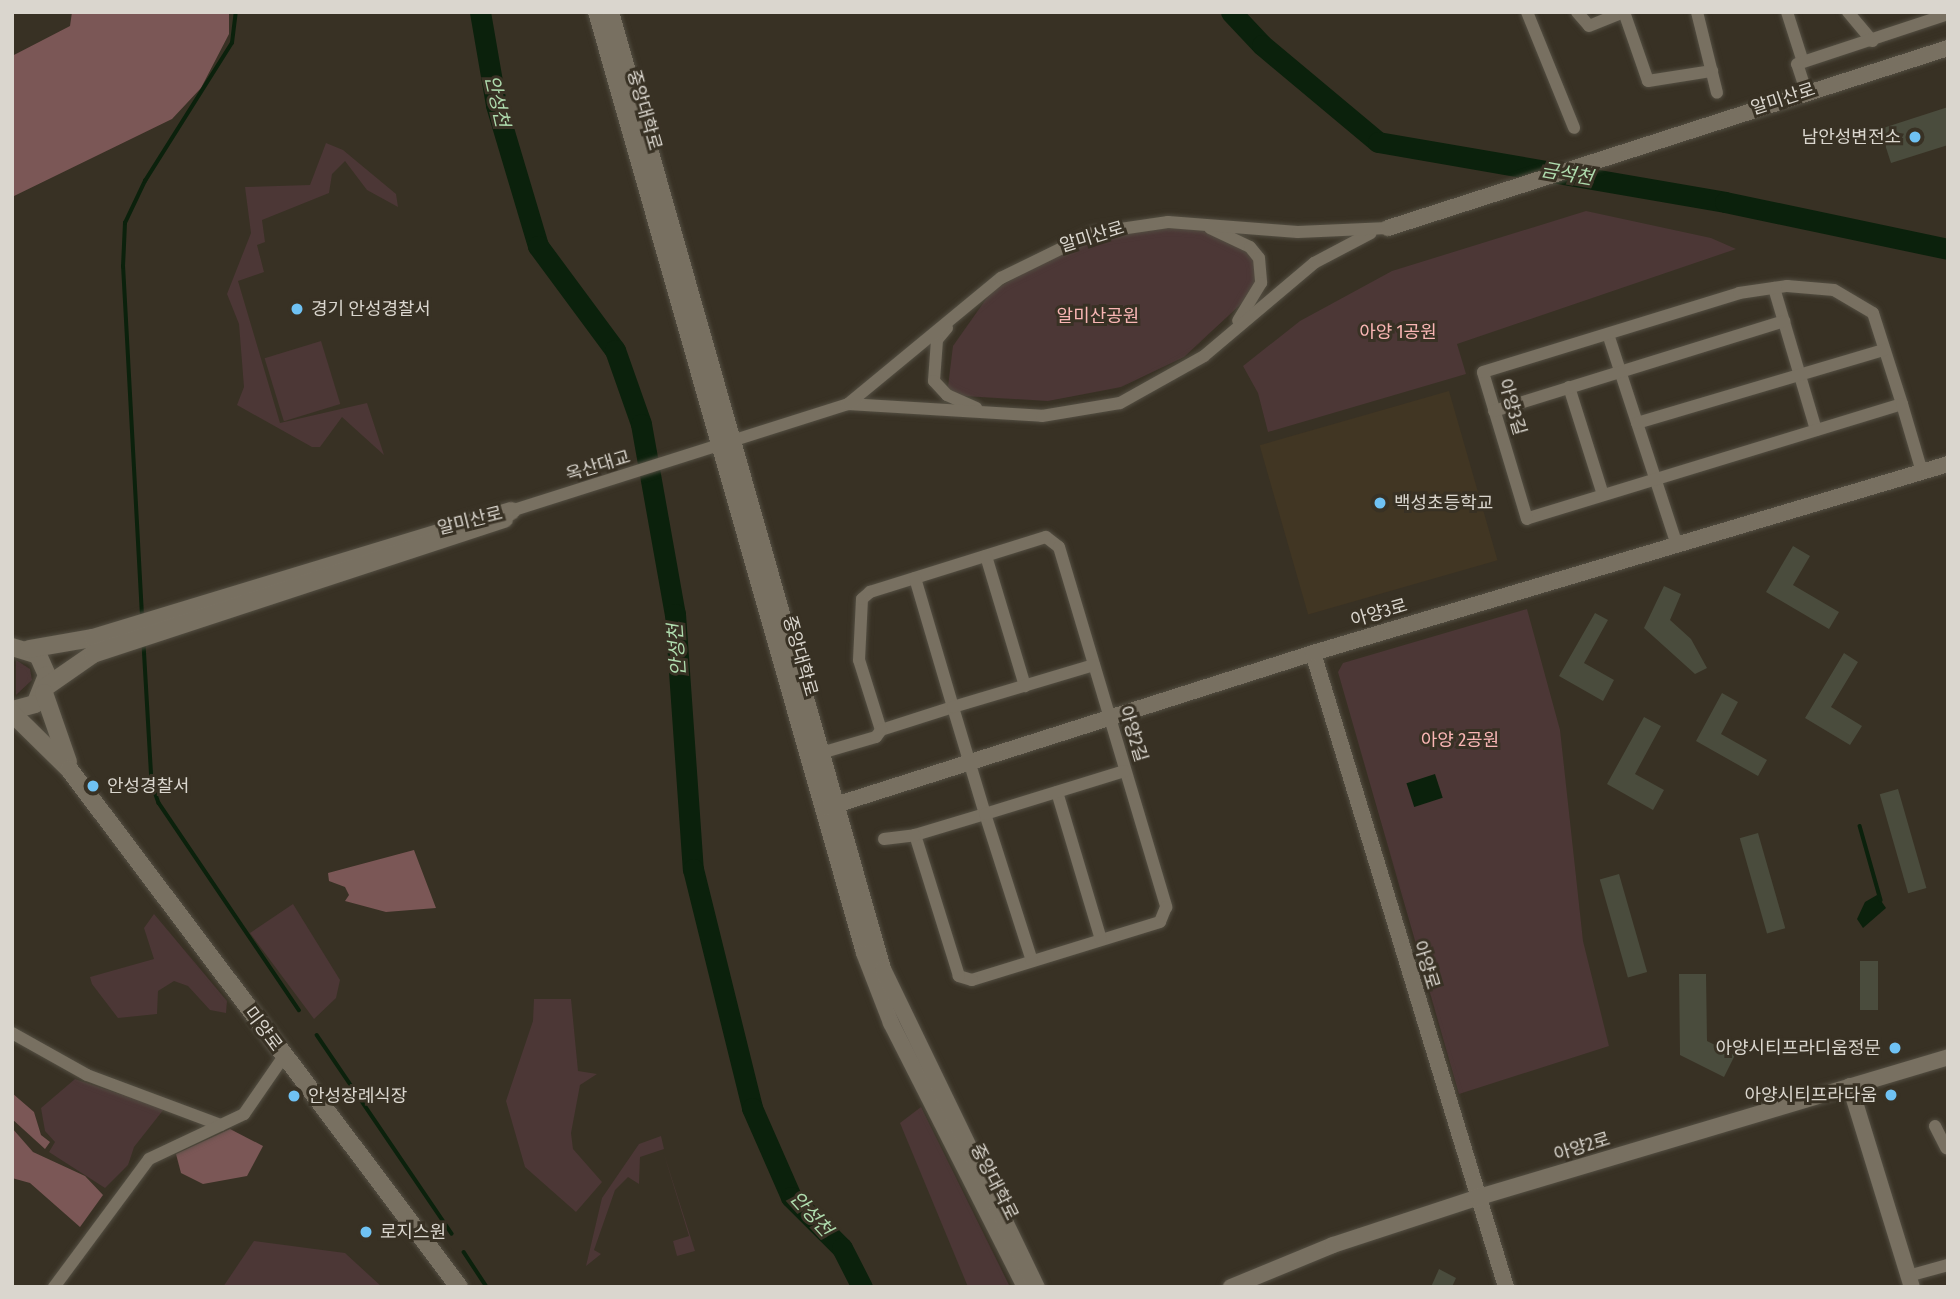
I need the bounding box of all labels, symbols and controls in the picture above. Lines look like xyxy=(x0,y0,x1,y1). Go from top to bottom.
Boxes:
street label: 중앙대학로 xyxy=(622,67,666,153)
water label: 안성천 xyxy=(480,73,514,129)
street label: 알미산로 xyxy=(1748,78,1818,120)
place label: 남안성변전소 xyxy=(1802,126,1901,148)
marker: 남안성변전소 xyxy=(1907,129,1923,145)
water label: 금석천 xyxy=(1539,158,1595,190)
street label: 알미산로 xyxy=(1057,217,1127,257)
place label: 경기 안성경찰서 xyxy=(311,298,431,320)
marker: 경기 안성경찰서 xyxy=(289,301,305,317)
park label: 알미산공원 xyxy=(1057,305,1139,327)
park label: 아양 1공원 xyxy=(1359,321,1437,343)
street label: 아양3길 xyxy=(1494,376,1530,438)
street label: 옥산대교 xyxy=(563,446,633,486)
place label: 백성초등학교 xyxy=(1394,492,1493,514)
marker: 백성초등학교 xyxy=(1372,495,1388,511)
street label: 알미산로 xyxy=(435,503,505,539)
street label: 아양3로 xyxy=(1348,595,1410,631)
street label: 중앙대학로 xyxy=(778,613,822,699)
water label: 안성천 xyxy=(664,623,690,677)
street label: 아양2길 xyxy=(1114,703,1152,765)
park label: 아양 2공원 xyxy=(1421,729,1499,751)
place label: 안성경찰서 xyxy=(107,775,190,797)
marker: 안성경찰서 xyxy=(85,778,101,794)
street label: 아양로 xyxy=(1408,938,1444,992)
street label: 미양로 xyxy=(239,1003,287,1055)
place label: 아양시티프라디움정문 xyxy=(1715,1037,1881,1059)
marker: 아양시티프라디움정문 xyxy=(1887,1040,1903,1056)
place label: 아양시티프라다움 xyxy=(1745,1084,1877,1106)
place label: 안성장례식장 xyxy=(308,1085,407,1107)
marker: 아양시티프라다움 xyxy=(1883,1087,1899,1103)
marker: 안성장례식장 xyxy=(286,1088,302,1104)
street label: 아양2로 xyxy=(1551,1128,1613,1166)
street label: 중앙대학로 xyxy=(966,1140,1022,1224)
water label: 안성천 xyxy=(785,1187,837,1241)
place label: 로지스원 xyxy=(380,1221,446,1243)
marker: 로지스원 xyxy=(358,1224,374,1240)

